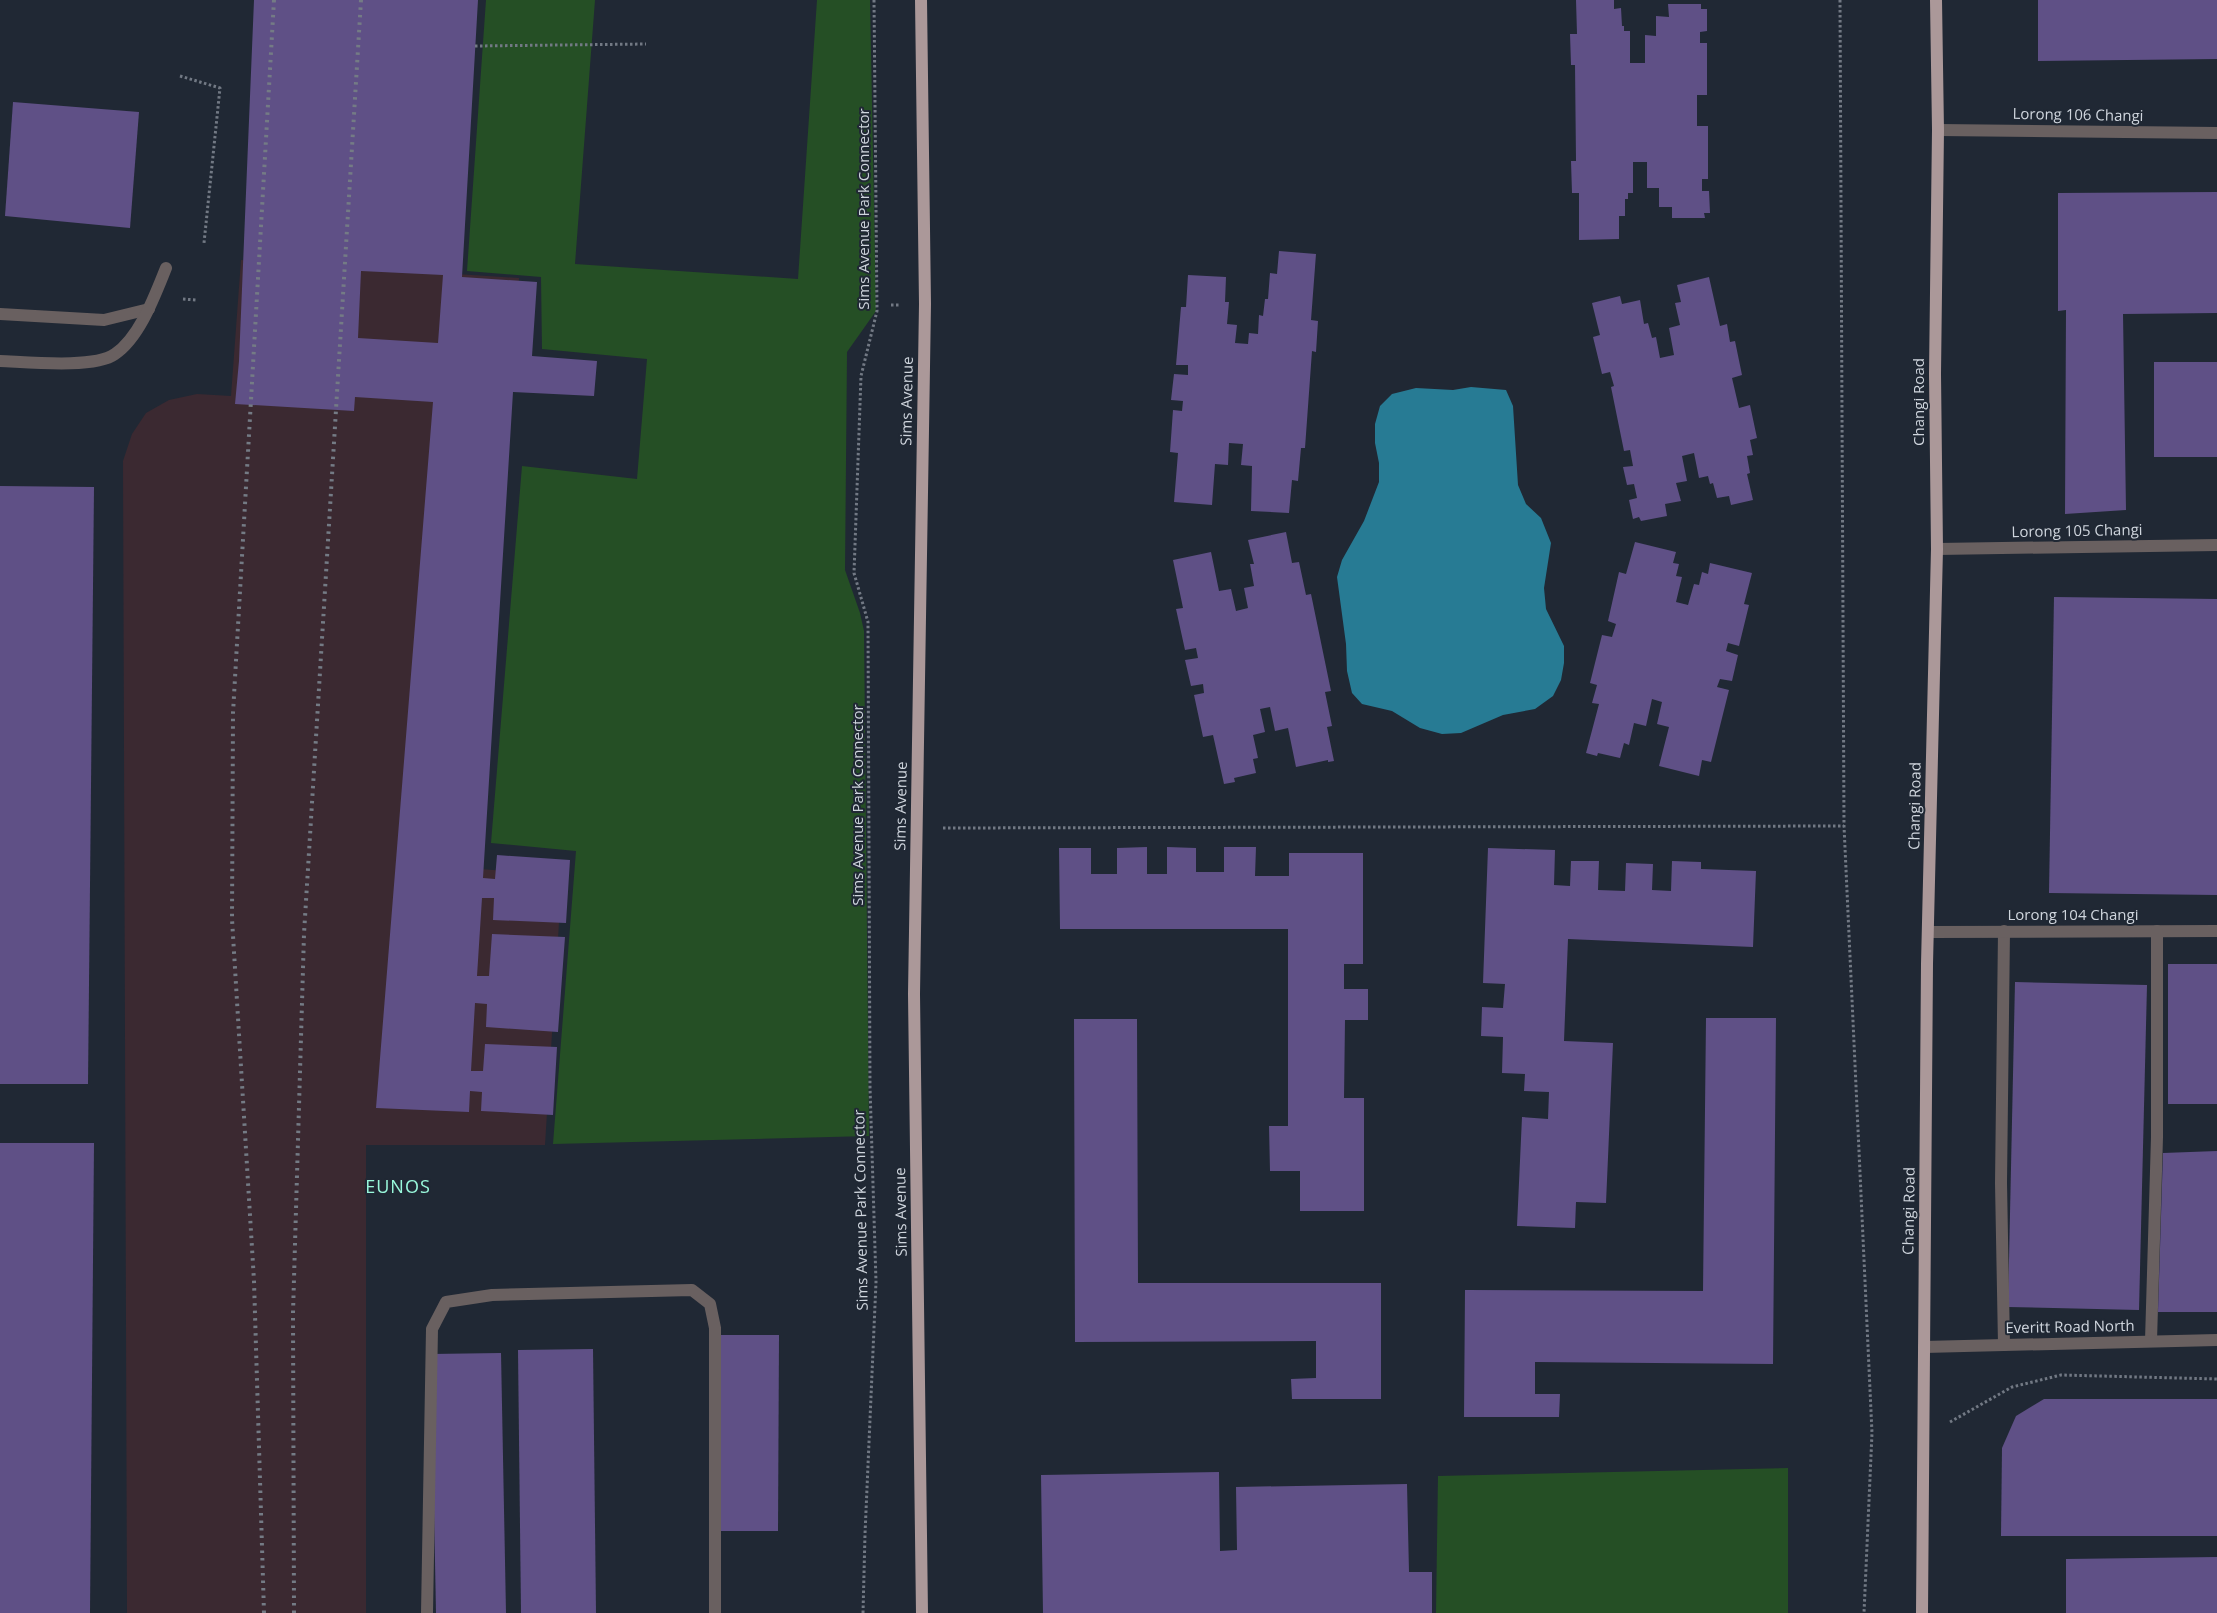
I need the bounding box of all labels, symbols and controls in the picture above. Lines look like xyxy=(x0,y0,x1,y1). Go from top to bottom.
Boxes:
street label: Lorong 106 Changi xyxy=(2012,103,2144,125)
street label: Sims Avenue Park Connector xyxy=(853,108,873,310)
street label: Sims Avenue xyxy=(895,356,917,446)
street label: Changi Road xyxy=(1908,358,1928,446)
street label: Lorong 105 Changi xyxy=(2011,519,2143,541)
street label: Sims Avenue Park Connector xyxy=(847,704,867,906)
street label: Sims Avenue xyxy=(889,761,911,851)
street label: Changi Road xyxy=(1903,762,1925,850)
street label: Lorong 104 Changi xyxy=(2008,904,2139,924)
street label: Sims Avenue Park Connector xyxy=(848,1109,872,1311)
street label: Sims Avenue xyxy=(889,1167,911,1257)
street label: Changi Road xyxy=(1897,1167,1919,1255)
district label: EUNOS xyxy=(365,1174,431,1198)
street label: Everitt Road North xyxy=(2005,1315,2135,1337)

